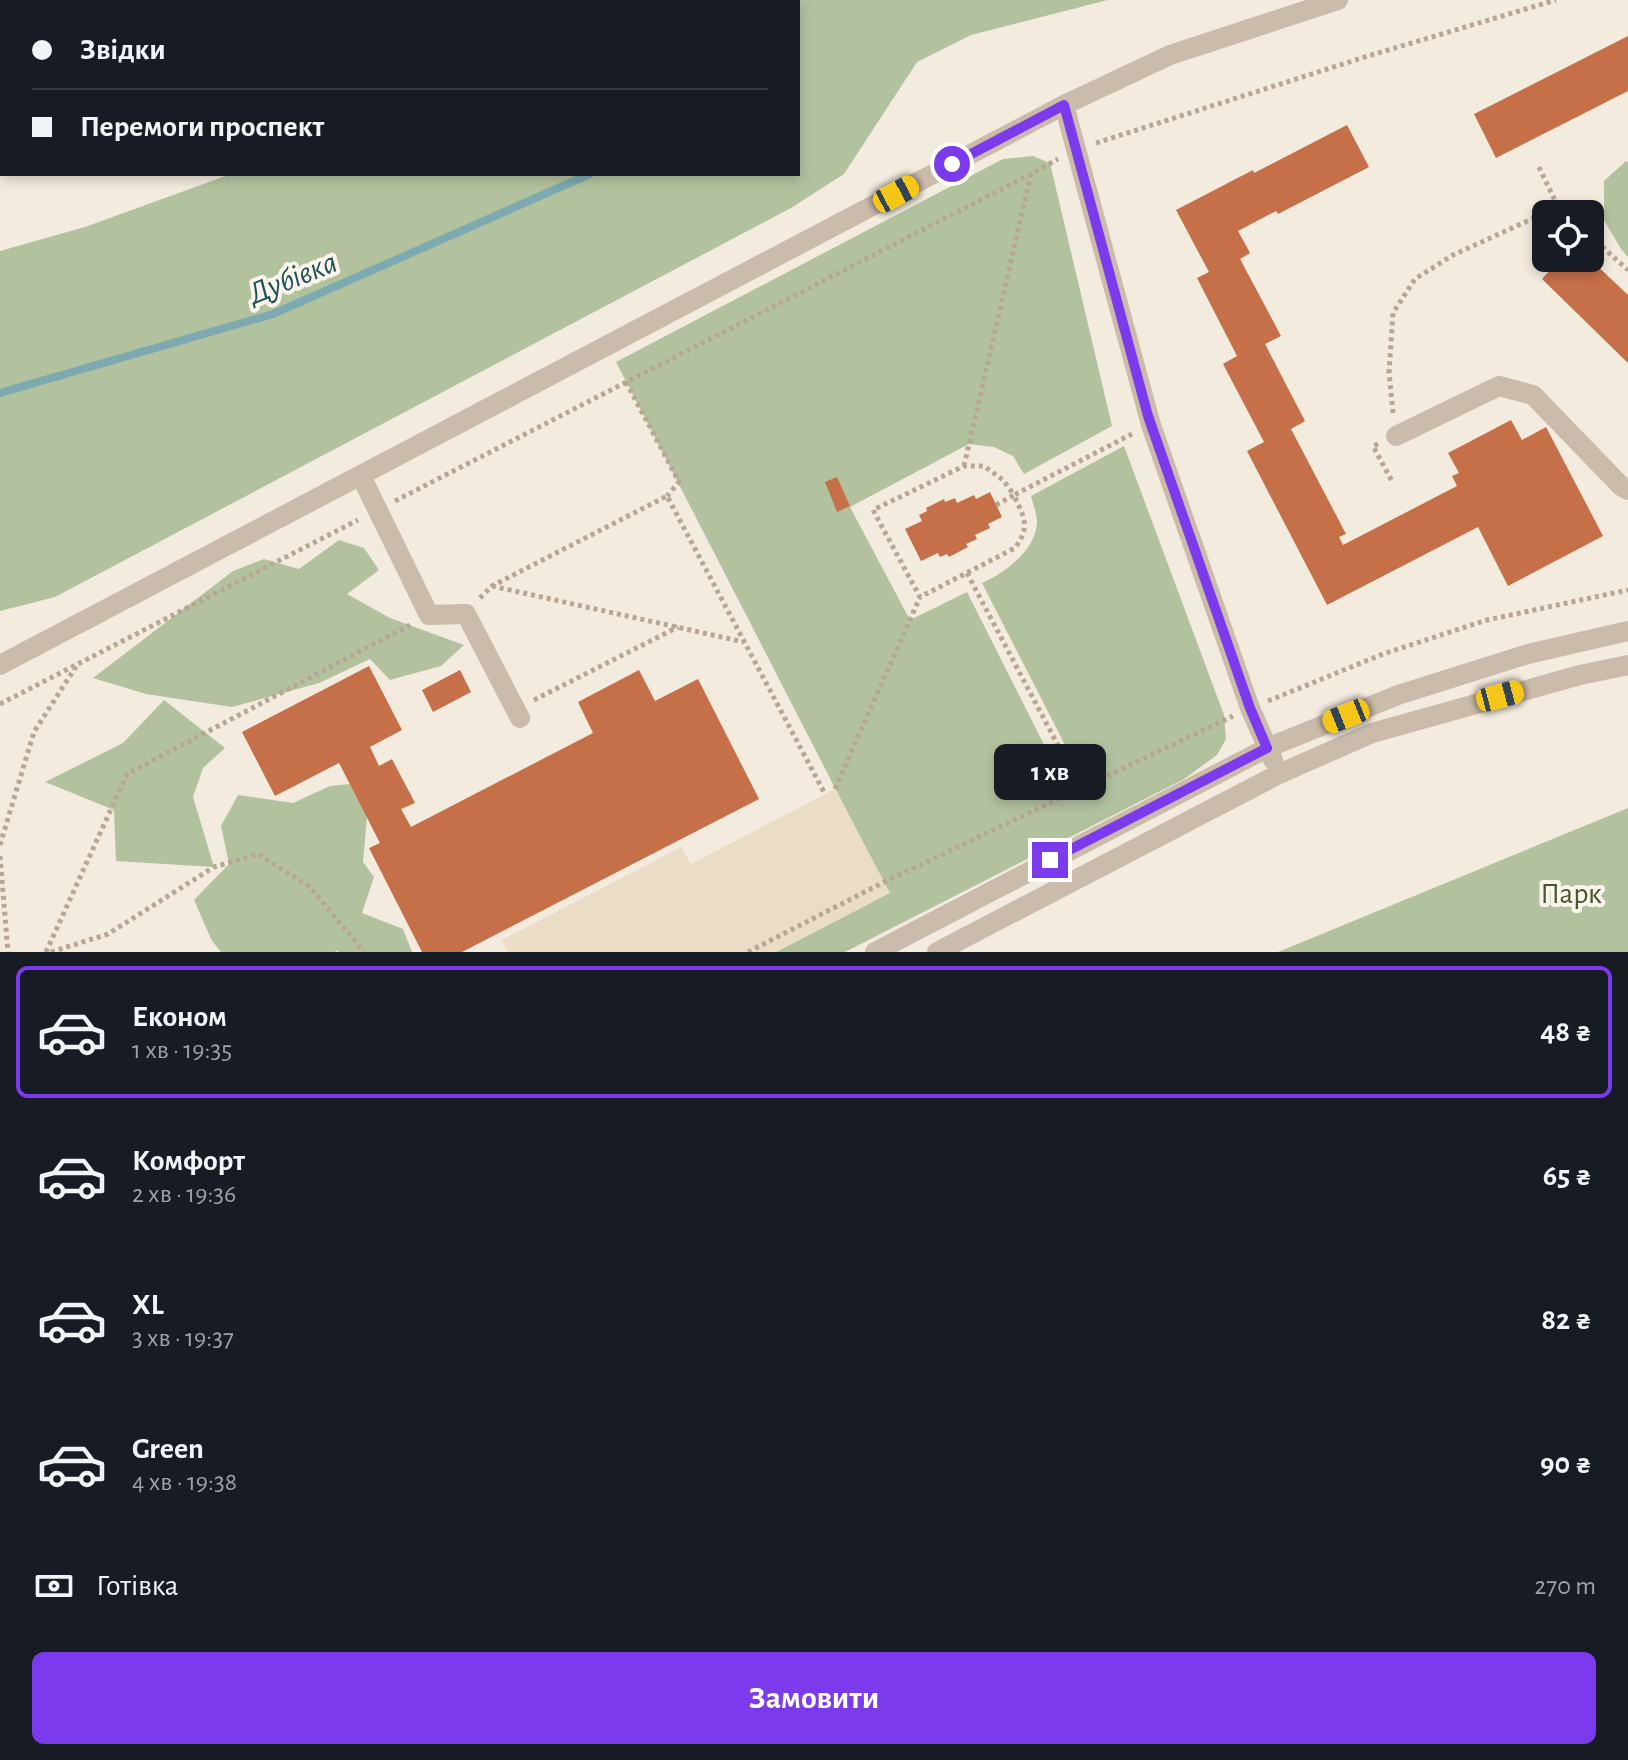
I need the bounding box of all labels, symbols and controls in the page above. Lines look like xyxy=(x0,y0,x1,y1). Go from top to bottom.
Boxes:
text: Звідки xyxy=(80,35,166,65)
text: Перемоги проспект xyxy=(80,112,324,142)
route start xyxy=(934,146,970,182)
car xyxy=(869,172,923,216)
map controls xyxy=(1532,200,1604,272)
button: locate xyxy=(1532,200,1604,272)
water label: Дубівка xyxy=(242,246,342,311)
car xyxy=(1474,678,1526,714)
car xyxy=(1319,696,1373,736)
callout: 1 хв xyxy=(994,744,1106,800)
text: 1 хв xyxy=(1031,759,1069,785)
route end xyxy=(1032,842,1068,878)
park label: Парк xyxy=(1540,879,1602,909)
icon: car xyxy=(36,996,108,1068)
text: Економ xyxy=(132,1002,227,1032)
text: 48 ₴ xyxy=(1540,1017,1592,1047)
text: 1 хв · 19:35 xyxy=(132,1037,232,1063)
icon: car xyxy=(36,1140,108,1212)
text: Комфорт xyxy=(132,1146,245,1176)
text: 65 ₴ xyxy=(1543,1161,1592,1191)
text: 2 хв · 19:36 xyxy=(132,1181,236,1207)
icon: car xyxy=(36,1284,108,1356)
text: XL xyxy=(132,1290,164,1320)
text: 82 ₴ xyxy=(1541,1305,1592,1335)
text: 3 хв · 19:37 xyxy=(132,1325,234,1351)
icon: car xyxy=(36,1428,108,1500)
text: Green xyxy=(132,1434,204,1464)
text: 90 ₴ xyxy=(1540,1449,1592,1479)
text: 4 хв · 19:38 xyxy=(132,1469,237,1495)
icon: cash xyxy=(32,1564,76,1608)
text: Готівка xyxy=(96,1571,179,1601)
text: 270 m xyxy=(1535,1573,1596,1599)
button: Замовити xyxy=(32,1652,1596,1744)

